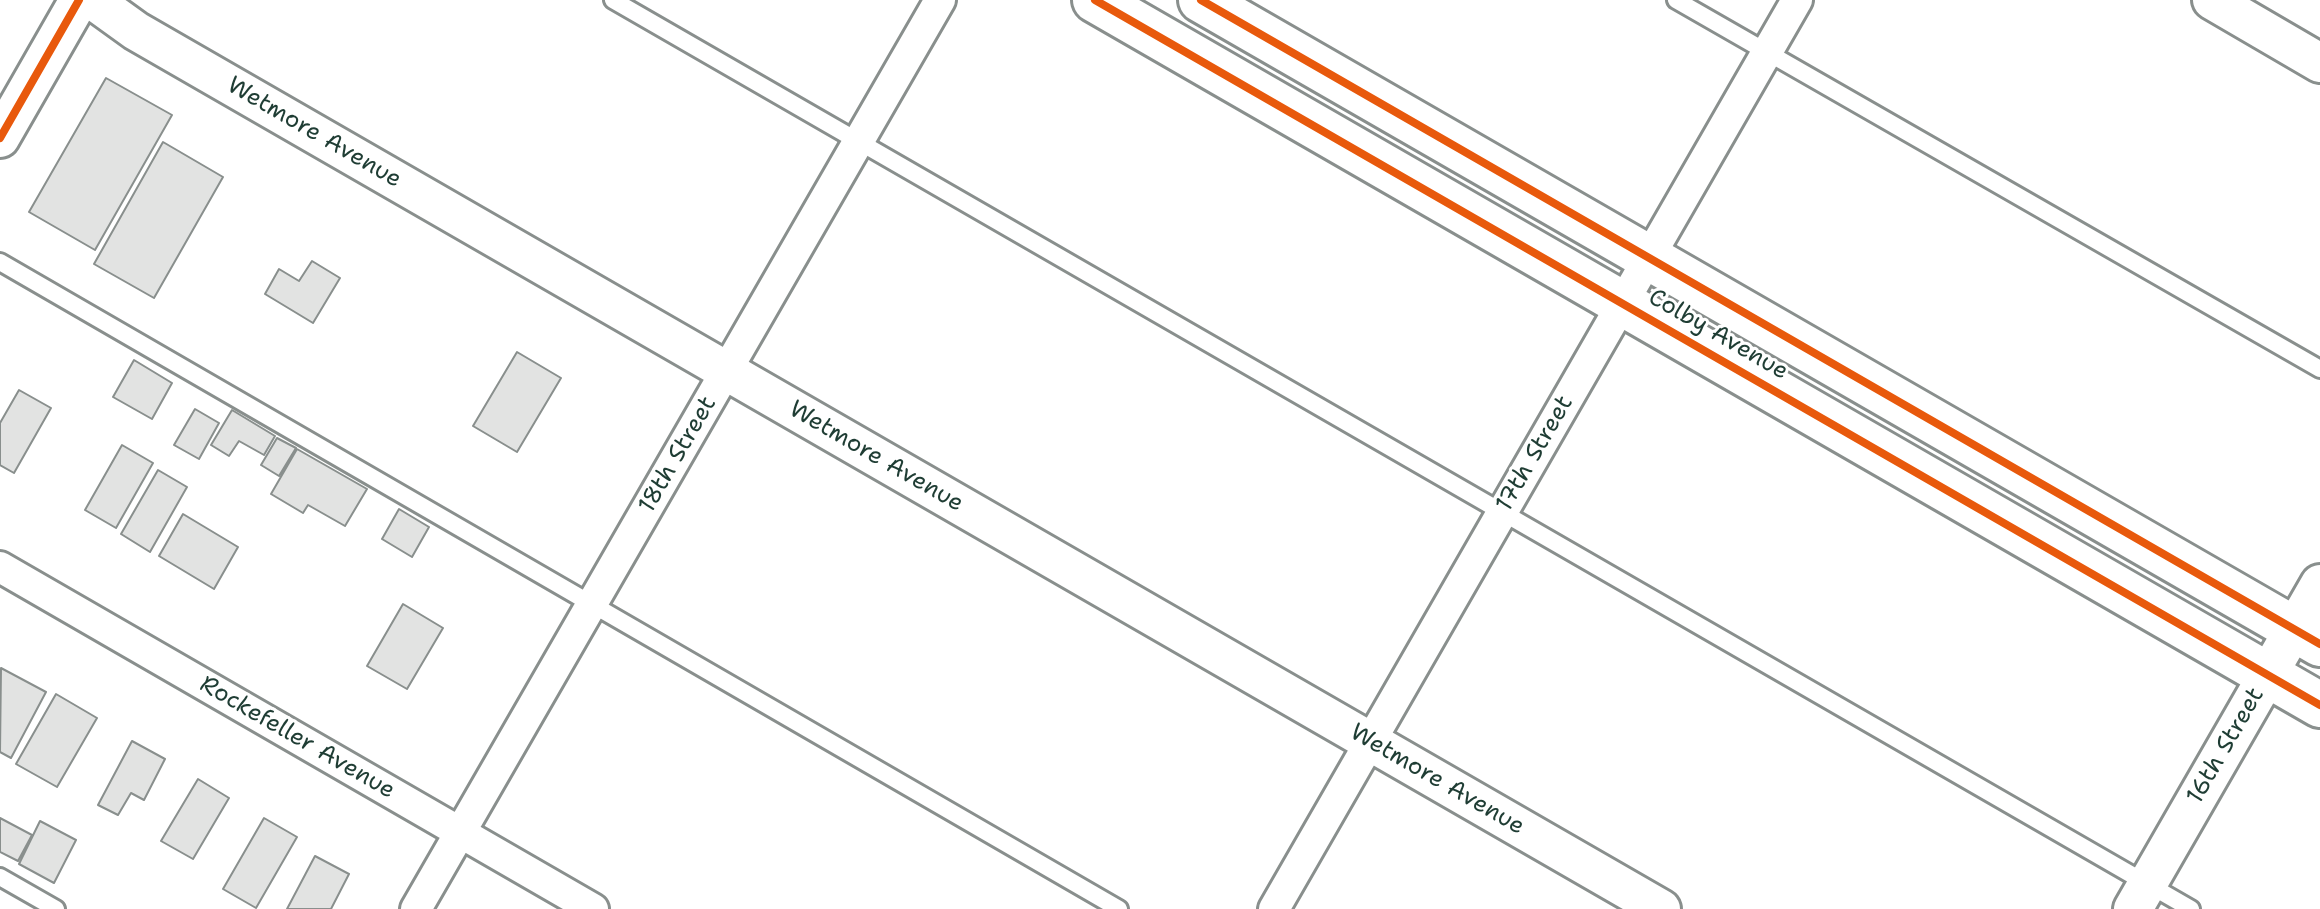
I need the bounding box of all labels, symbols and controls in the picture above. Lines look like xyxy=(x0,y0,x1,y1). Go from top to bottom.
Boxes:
street label: Wetmore Avenue xyxy=(222,71,406,195)
street label: Colby Avenue xyxy=(1643,283,1793,387)
street label: 17th Street xyxy=(1490,391,1580,517)
street label: 18th Street xyxy=(633,392,723,518)
street label: Wetmore Avenue xyxy=(784,395,968,519)
street label: Rockefeller Avenue xyxy=(194,670,400,806)
street label: 16th Street xyxy=(2181,683,2271,809)
street label: Wetmore Avenue xyxy=(1345,718,1529,842)

